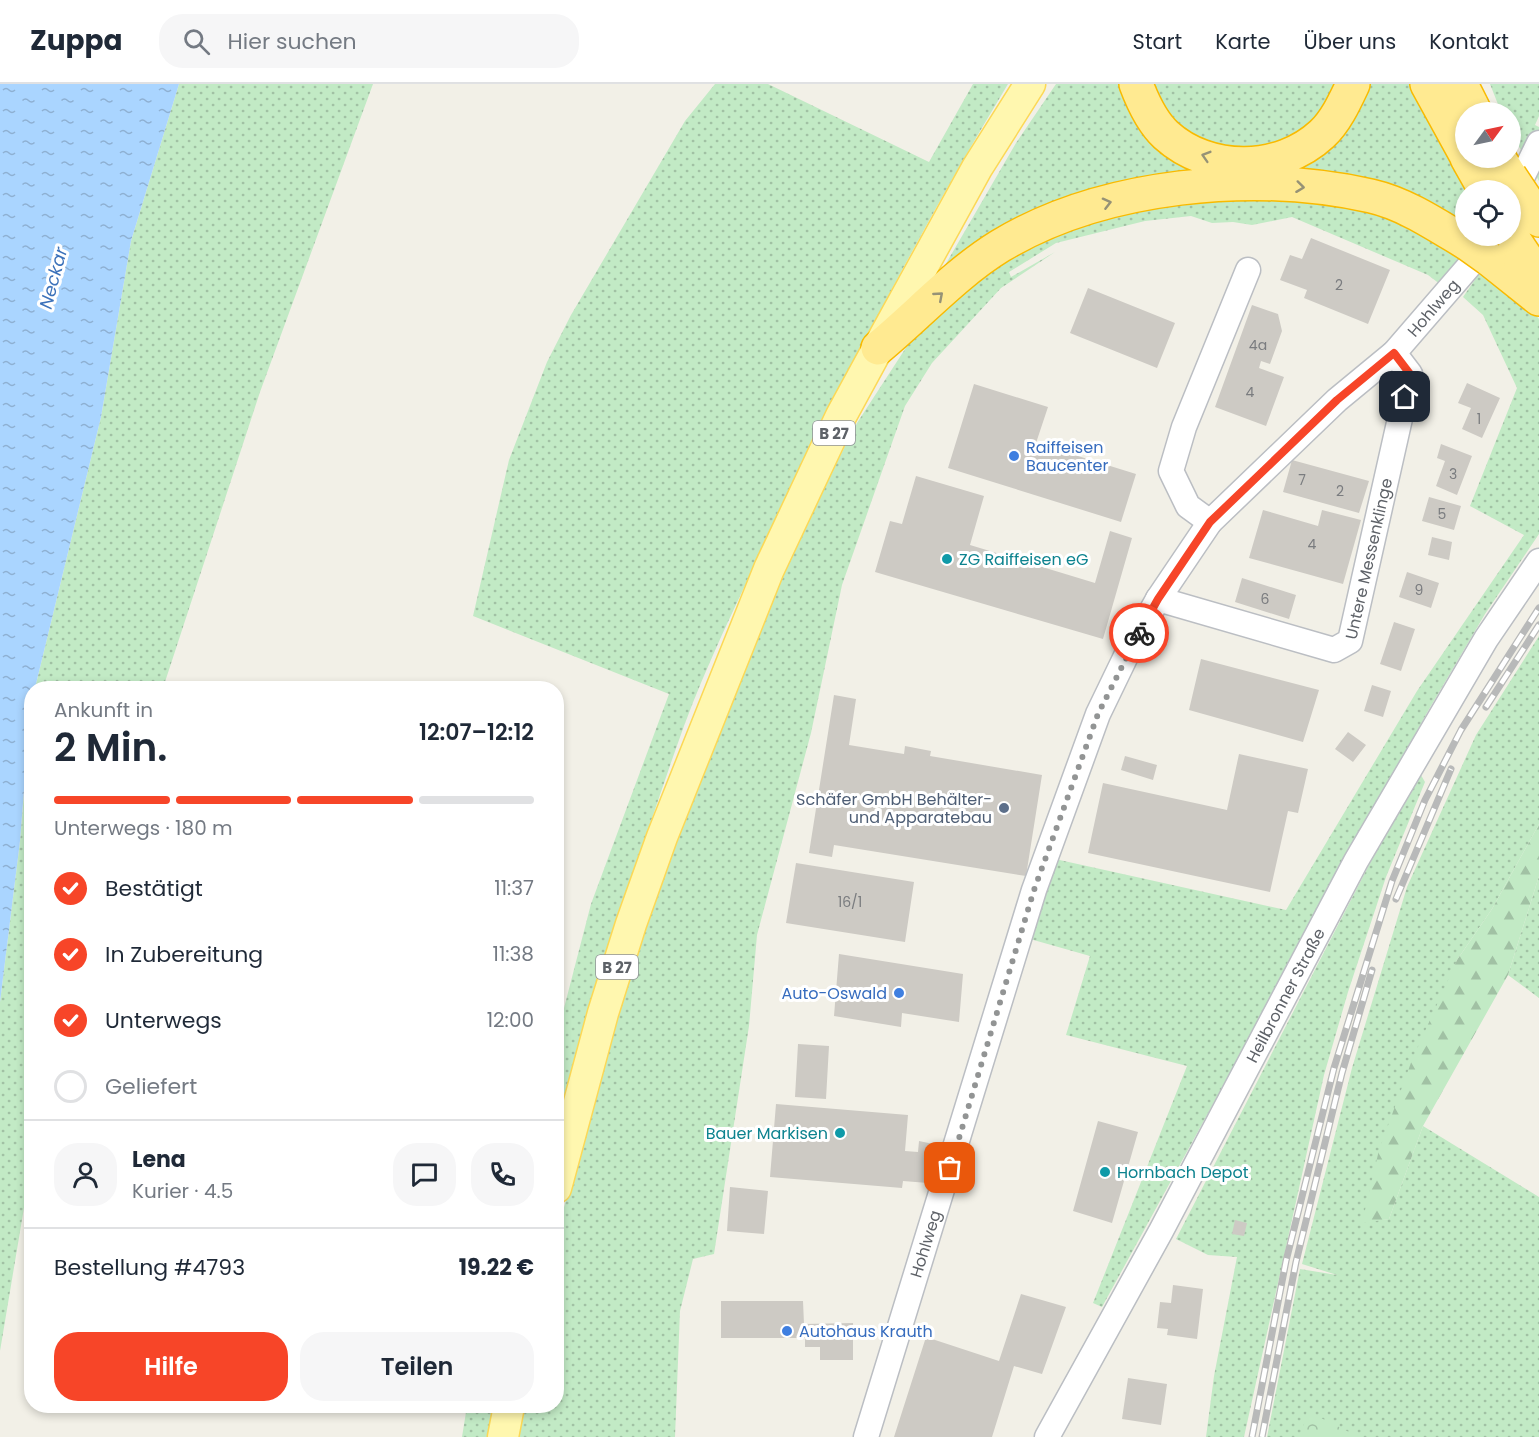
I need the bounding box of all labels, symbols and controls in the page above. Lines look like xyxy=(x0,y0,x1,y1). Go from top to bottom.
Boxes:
search box xyxy=(159,14,579,68)
text: Zuppa xyxy=(30,21,123,60)
icon: search xyxy=(180,25,213,58)
text: Hier suchen xyxy=(228,26,357,57)
text: Start xyxy=(1133,27,1182,56)
text: Karte xyxy=(1215,27,1271,56)
text: Über uns xyxy=(1304,27,1396,56)
text: Kontakt xyxy=(1429,27,1509,56)
north arrow xyxy=(1455,102,1521,168)
map controls xyxy=(1455,102,1521,246)
one-way arrow xyxy=(1201,151,1212,164)
one-way arrow xyxy=(1295,180,1304,193)
button: locate xyxy=(1455,180,1521,246)
one-way arrow xyxy=(1101,197,1111,210)
water label: Neckar xyxy=(33,243,74,312)
street label: Hohlweg xyxy=(1402,274,1465,342)
house number: 2 xyxy=(1335,275,1343,295)
one-way arrow xyxy=(932,293,943,304)
house number: 4a xyxy=(1249,335,1267,355)
pin xyxy=(1379,371,1430,422)
icon: home xyxy=(1388,380,1421,413)
house number: 4 xyxy=(1246,382,1255,402)
house number: 1 xyxy=(1477,409,1481,429)
road number: B 27 xyxy=(813,421,855,445)
place label: Raiffeisen Baucenter xyxy=(1026,436,1108,477)
marker: Raiffeisen Baucenter xyxy=(1007,449,1021,463)
house number: 3 xyxy=(1449,464,1457,484)
house number: 7 xyxy=(1298,470,1306,490)
street label: Untere Messenklinge xyxy=(1339,476,1398,642)
house number: 2 xyxy=(1336,481,1344,501)
house number: 5 xyxy=(1438,504,1446,524)
house number: 4 xyxy=(1308,534,1317,554)
place label: ZG Raiffeisen eG xyxy=(959,548,1088,571)
marker: ZG Raiffeisen eG xyxy=(940,552,954,566)
house number: 9 xyxy=(1415,580,1423,600)
house number: 6 xyxy=(1261,589,1270,609)
courier xyxy=(1109,603,1169,663)
icon: bike xyxy=(1123,617,1156,650)
text: Ankunft in xyxy=(54,696,153,724)
text: 12:07–12:12 xyxy=(419,717,534,748)
text: 2 Min. xyxy=(54,720,168,775)
place label: Schäfer GmbH Behälter- und Apparatebau xyxy=(796,788,992,829)
marker: Schäfer GmbH Behälter- und Apparatebau xyxy=(997,801,1011,815)
text: Unterwegs · 180 m xyxy=(54,814,233,842)
icon: check xyxy=(54,872,87,905)
text: Bestätigt xyxy=(105,873,203,904)
text: 11:37 xyxy=(494,874,534,902)
house number: 16/1 xyxy=(838,892,862,912)
street label: Heilbronner Straße xyxy=(1240,924,1330,1067)
icon: check xyxy=(54,938,87,971)
text: In Zubereitung xyxy=(105,939,263,970)
text: 11:38 xyxy=(493,940,534,968)
road number: B 27 xyxy=(596,955,638,979)
place label: Auto-Oswald xyxy=(781,982,887,1005)
marker: Auto-Oswald xyxy=(892,986,906,1000)
icon: check xyxy=(54,1004,87,1037)
text: Unterwegs xyxy=(105,1005,222,1036)
text: 12:00 xyxy=(487,1006,534,1034)
text: Geliefert xyxy=(105,1071,197,1102)
place label: Bauer Markisen xyxy=(706,1122,828,1145)
marker: Bauer Markisen xyxy=(833,1126,847,1140)
pin xyxy=(924,1142,975,1193)
button: person xyxy=(54,1143,117,1206)
button: chat xyxy=(393,1143,456,1206)
button: phone xyxy=(471,1143,534,1206)
text: Lena xyxy=(132,1144,186,1175)
icon: bag xyxy=(933,1151,966,1184)
place label: Hornbach Depot xyxy=(1117,1161,1249,1184)
marker: Hornbach Depot xyxy=(1098,1165,1112,1179)
text: Kurier · 4.5 xyxy=(132,1177,233,1205)
street label: Hohlweg xyxy=(904,1207,946,1280)
text: Bestellung #4793 xyxy=(54,1252,245,1283)
text: 19.22 € xyxy=(459,1252,534,1283)
place label: Autohaus Krauth xyxy=(799,1320,933,1343)
marker: Autohaus Krauth xyxy=(780,1324,794,1338)
button: Hilfe xyxy=(54,1332,288,1401)
button: Teilen xyxy=(300,1332,534,1401)

